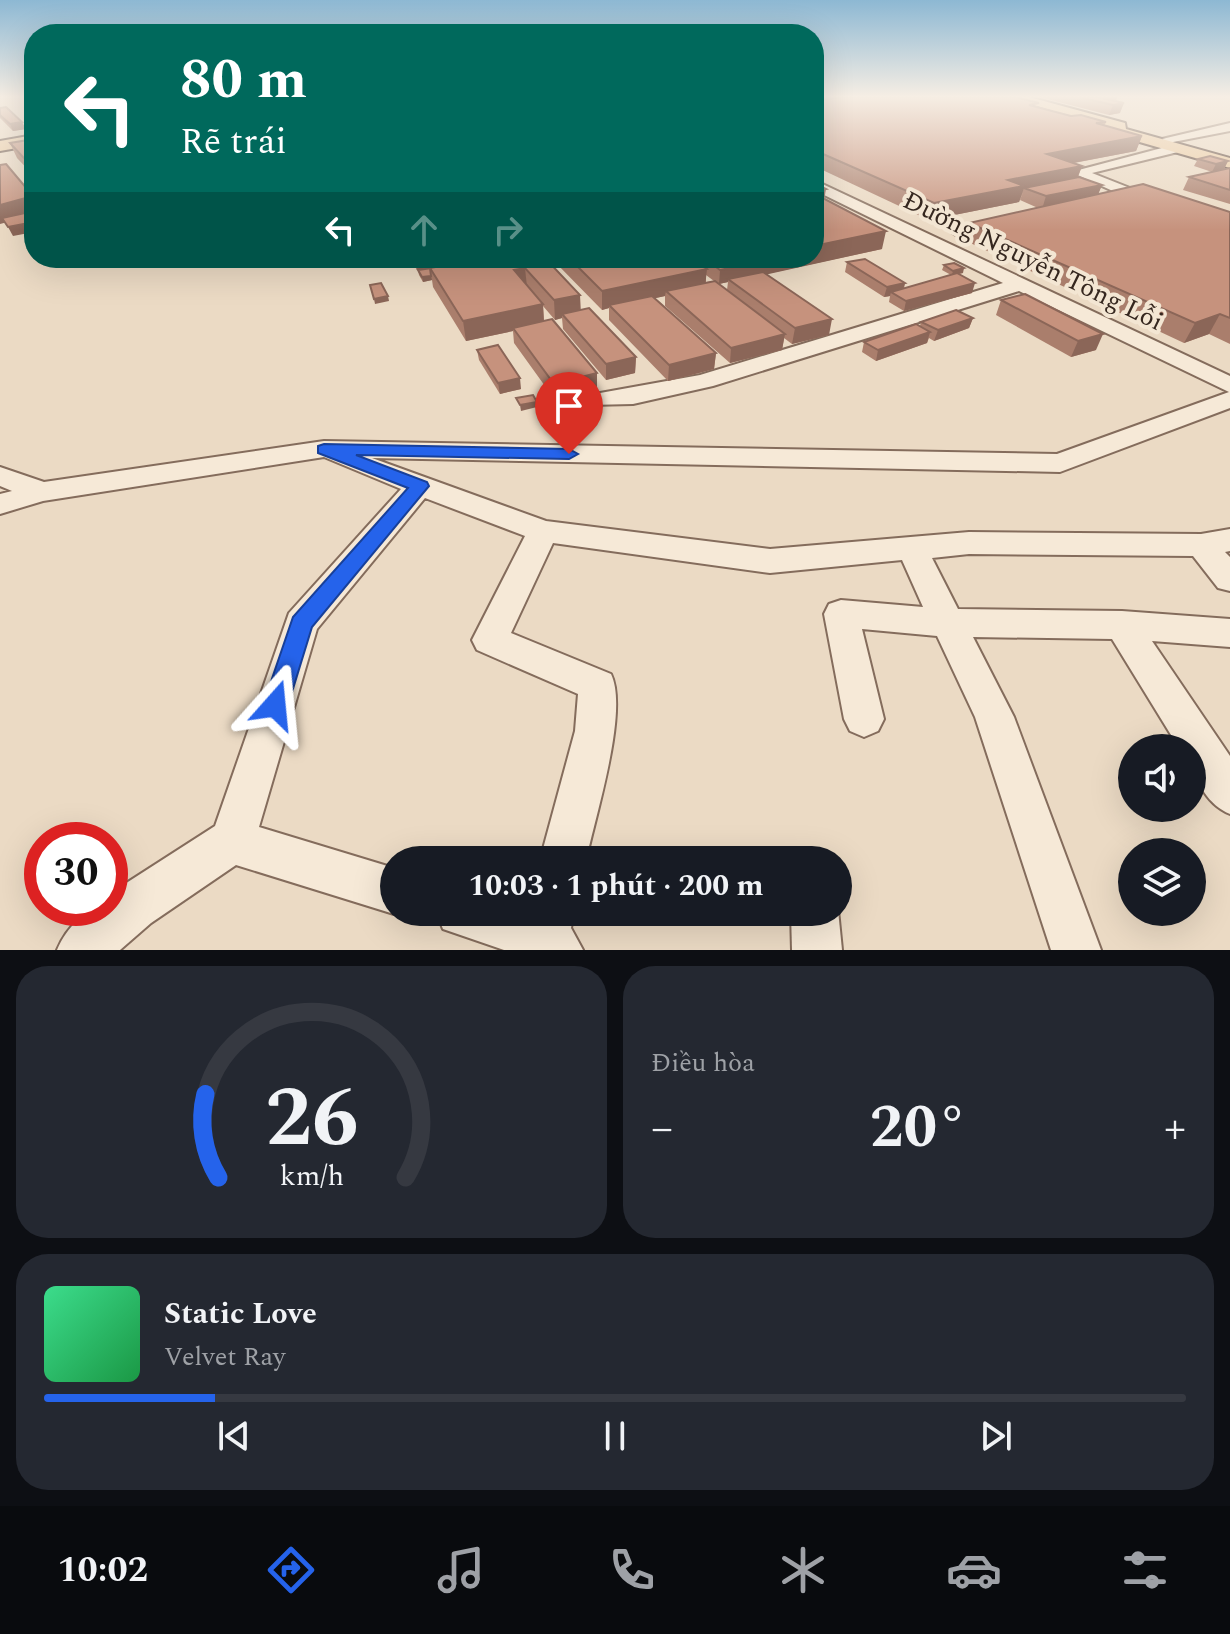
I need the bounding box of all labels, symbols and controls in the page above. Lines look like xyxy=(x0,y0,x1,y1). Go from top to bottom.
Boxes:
text: 80 m xyxy=(180,38,307,123)
icon: left xyxy=(48,56,152,160)
text: Rẽ trái xyxy=(180,115,287,170)
street label: Đường Nguyễn Tông Lỗi xyxy=(896,180,1170,342)
icon: left xyxy=(318,208,362,252)
icon: ahead xyxy=(402,208,446,252)
icon: right xyxy=(486,208,530,252)
pin xyxy=(535,372,603,454)
icon: arrive xyxy=(547,384,591,428)
position arrow xyxy=(233,663,317,747)
map controls xyxy=(1118,734,1206,926)
button: sound xyxy=(1118,734,1206,822)
speed limit sign: 30 xyxy=(24,822,128,926)
button: layers xyxy=(1118,838,1206,926)
text: 10:03 · 1 phút · 200 m xyxy=(468,863,764,909)
text: Điều hòa xyxy=(651,1043,755,1083)
text: 26 xyxy=(265,1056,358,1183)
text: 20° xyxy=(870,1082,967,1174)
text: − xyxy=(651,1095,673,1162)
text: + xyxy=(1164,1095,1186,1162)
text: km/h xyxy=(279,1155,344,1198)
text: Static Love xyxy=(164,1291,317,1337)
text: Velvet Ray xyxy=(164,1337,285,1377)
icon: previous xyxy=(212,1414,256,1458)
icon: pause xyxy=(593,1414,637,1458)
icon: next xyxy=(974,1414,1018,1458)
icon: directions xyxy=(263,1542,319,1598)
icon: music xyxy=(433,1542,489,1598)
icon: phone xyxy=(604,1542,660,1598)
icon: climate xyxy=(775,1542,831,1598)
icon: car xyxy=(946,1542,1002,1598)
icon: filters xyxy=(1117,1542,1173,1598)
text: 10:02 xyxy=(57,1543,148,1598)

